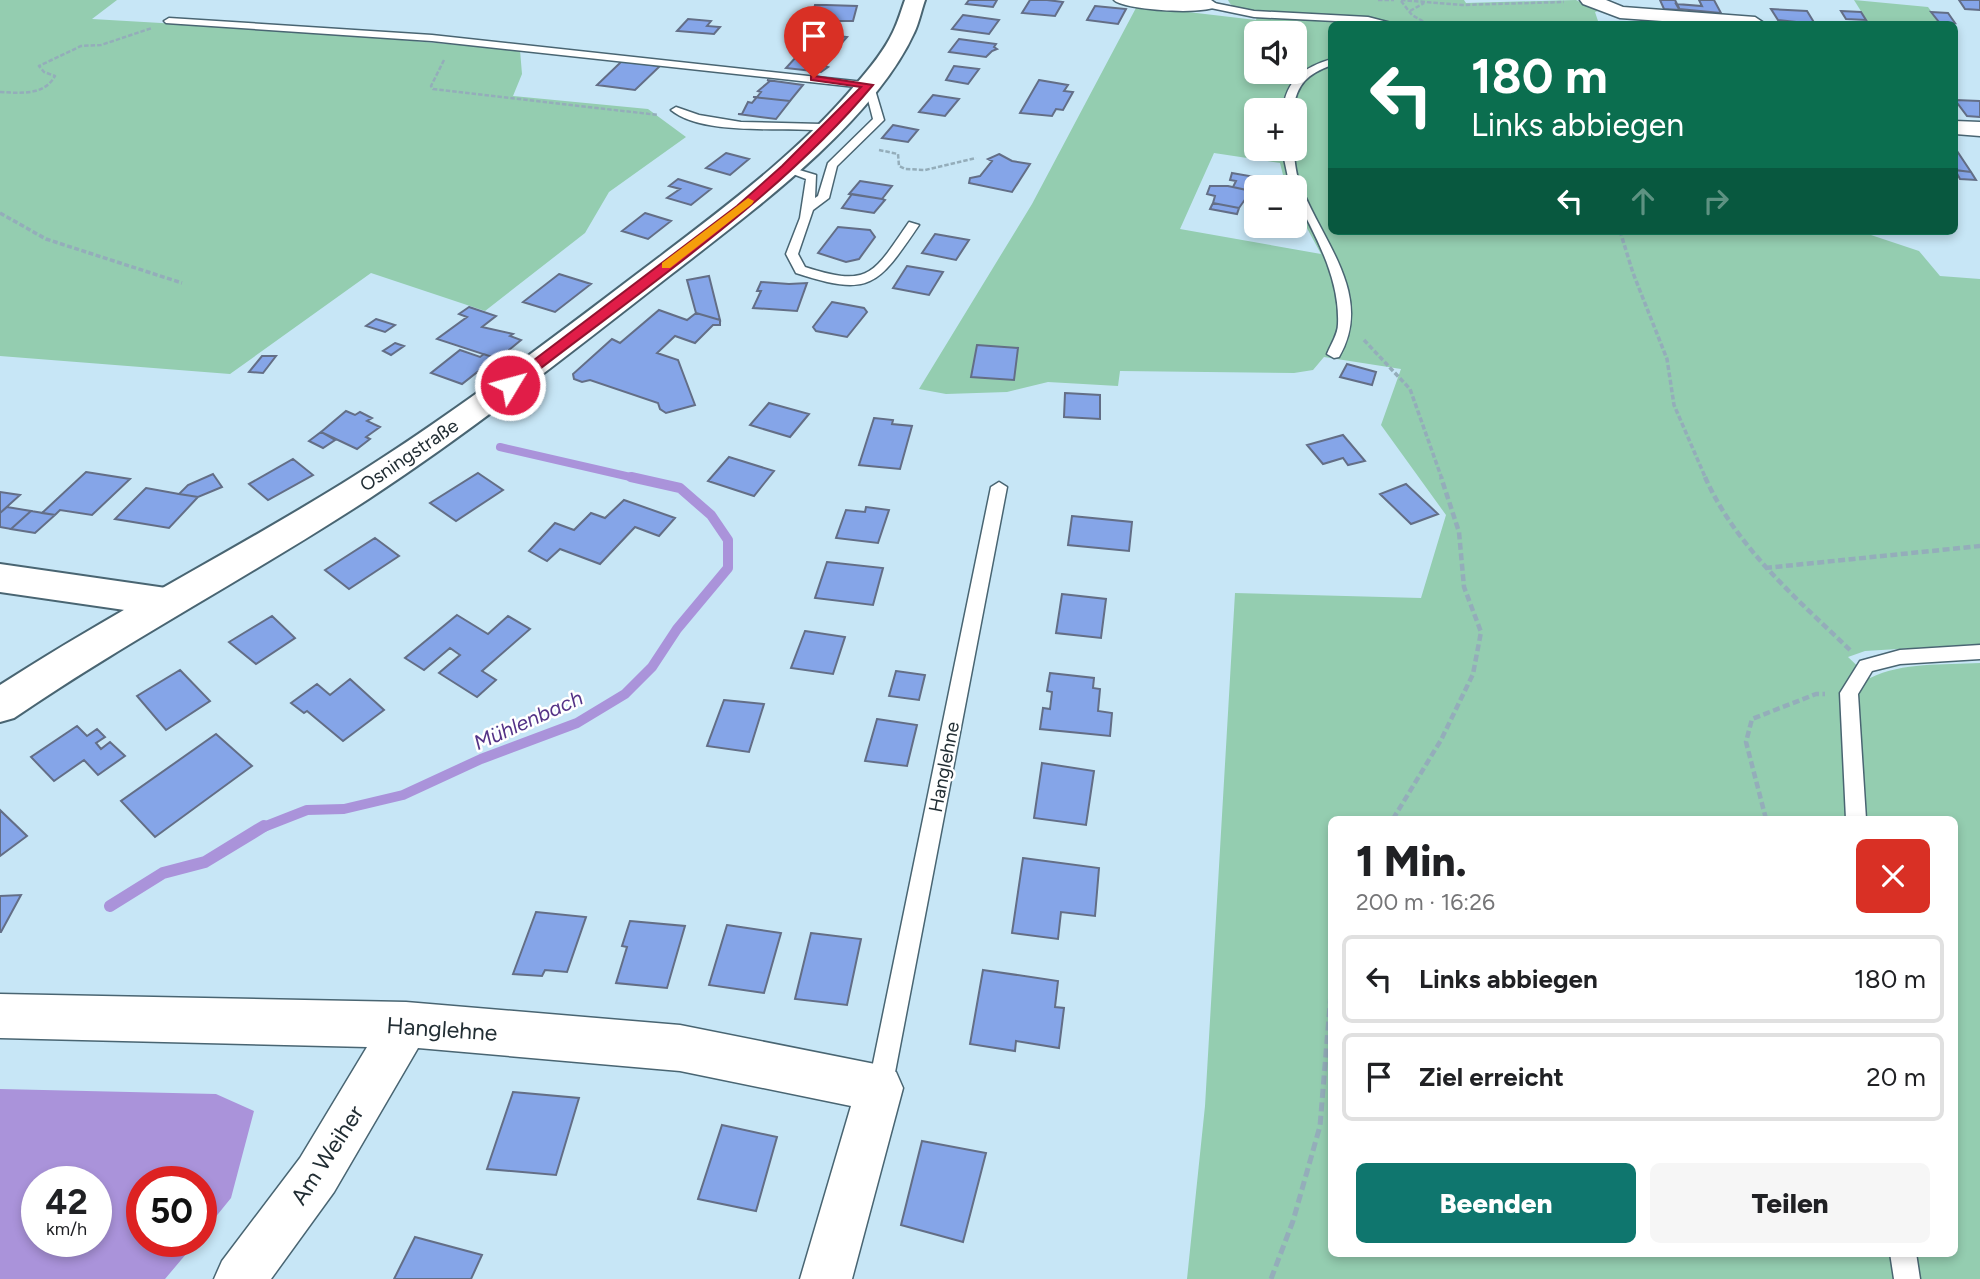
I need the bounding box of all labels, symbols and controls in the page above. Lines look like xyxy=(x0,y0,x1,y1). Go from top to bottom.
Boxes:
pin xyxy=(784,6,844,78)
icon: arrive xyxy=(795,17,833,55)
map controls xyxy=(1244,21,1307,238)
button: sound xyxy=(1244,21,1307,84)
text: 180 m xyxy=(1471,46,1608,105)
icon: left xyxy=(1356,49,1447,140)
button: + xyxy=(1244,98,1307,161)
text: Links abbiegen xyxy=(1471,106,1684,144)
button: − xyxy=(1244,175,1307,238)
icon: left xyxy=(1551,182,1589,220)
icon: ahead xyxy=(1624,182,1662,220)
icon: right xyxy=(1697,182,1735,220)
position arrow xyxy=(473,348,547,422)
street label: Osningstraße xyxy=(355,414,463,496)
water label: Mühlenbach xyxy=(470,685,587,755)
street label: Hanglehne xyxy=(924,720,964,814)
text: 1 Min. xyxy=(1356,836,1467,887)
button: close xyxy=(1856,839,1930,913)
text: 200 m · 16:26 xyxy=(1356,888,1495,916)
icon: left xyxy=(1360,960,1398,998)
text: Links abbiegen xyxy=(1419,963,1598,995)
text: 180 m xyxy=(1854,963,1926,995)
street label: Hanglehne xyxy=(386,1011,498,1047)
icon: arrive xyxy=(1360,1058,1398,1096)
text: Ziel erreicht xyxy=(1419,1061,1564,1093)
text: 20 m xyxy=(1866,1061,1926,1093)
street label: Am Weiher xyxy=(284,1100,370,1210)
button: Beenden xyxy=(1356,1163,1636,1243)
button: Teilen xyxy=(1650,1163,1930,1243)
speed limit sign: 50 xyxy=(126,1166,217,1257)
text: 42 xyxy=(45,1181,88,1223)
text: km/h xyxy=(46,1218,87,1240)

